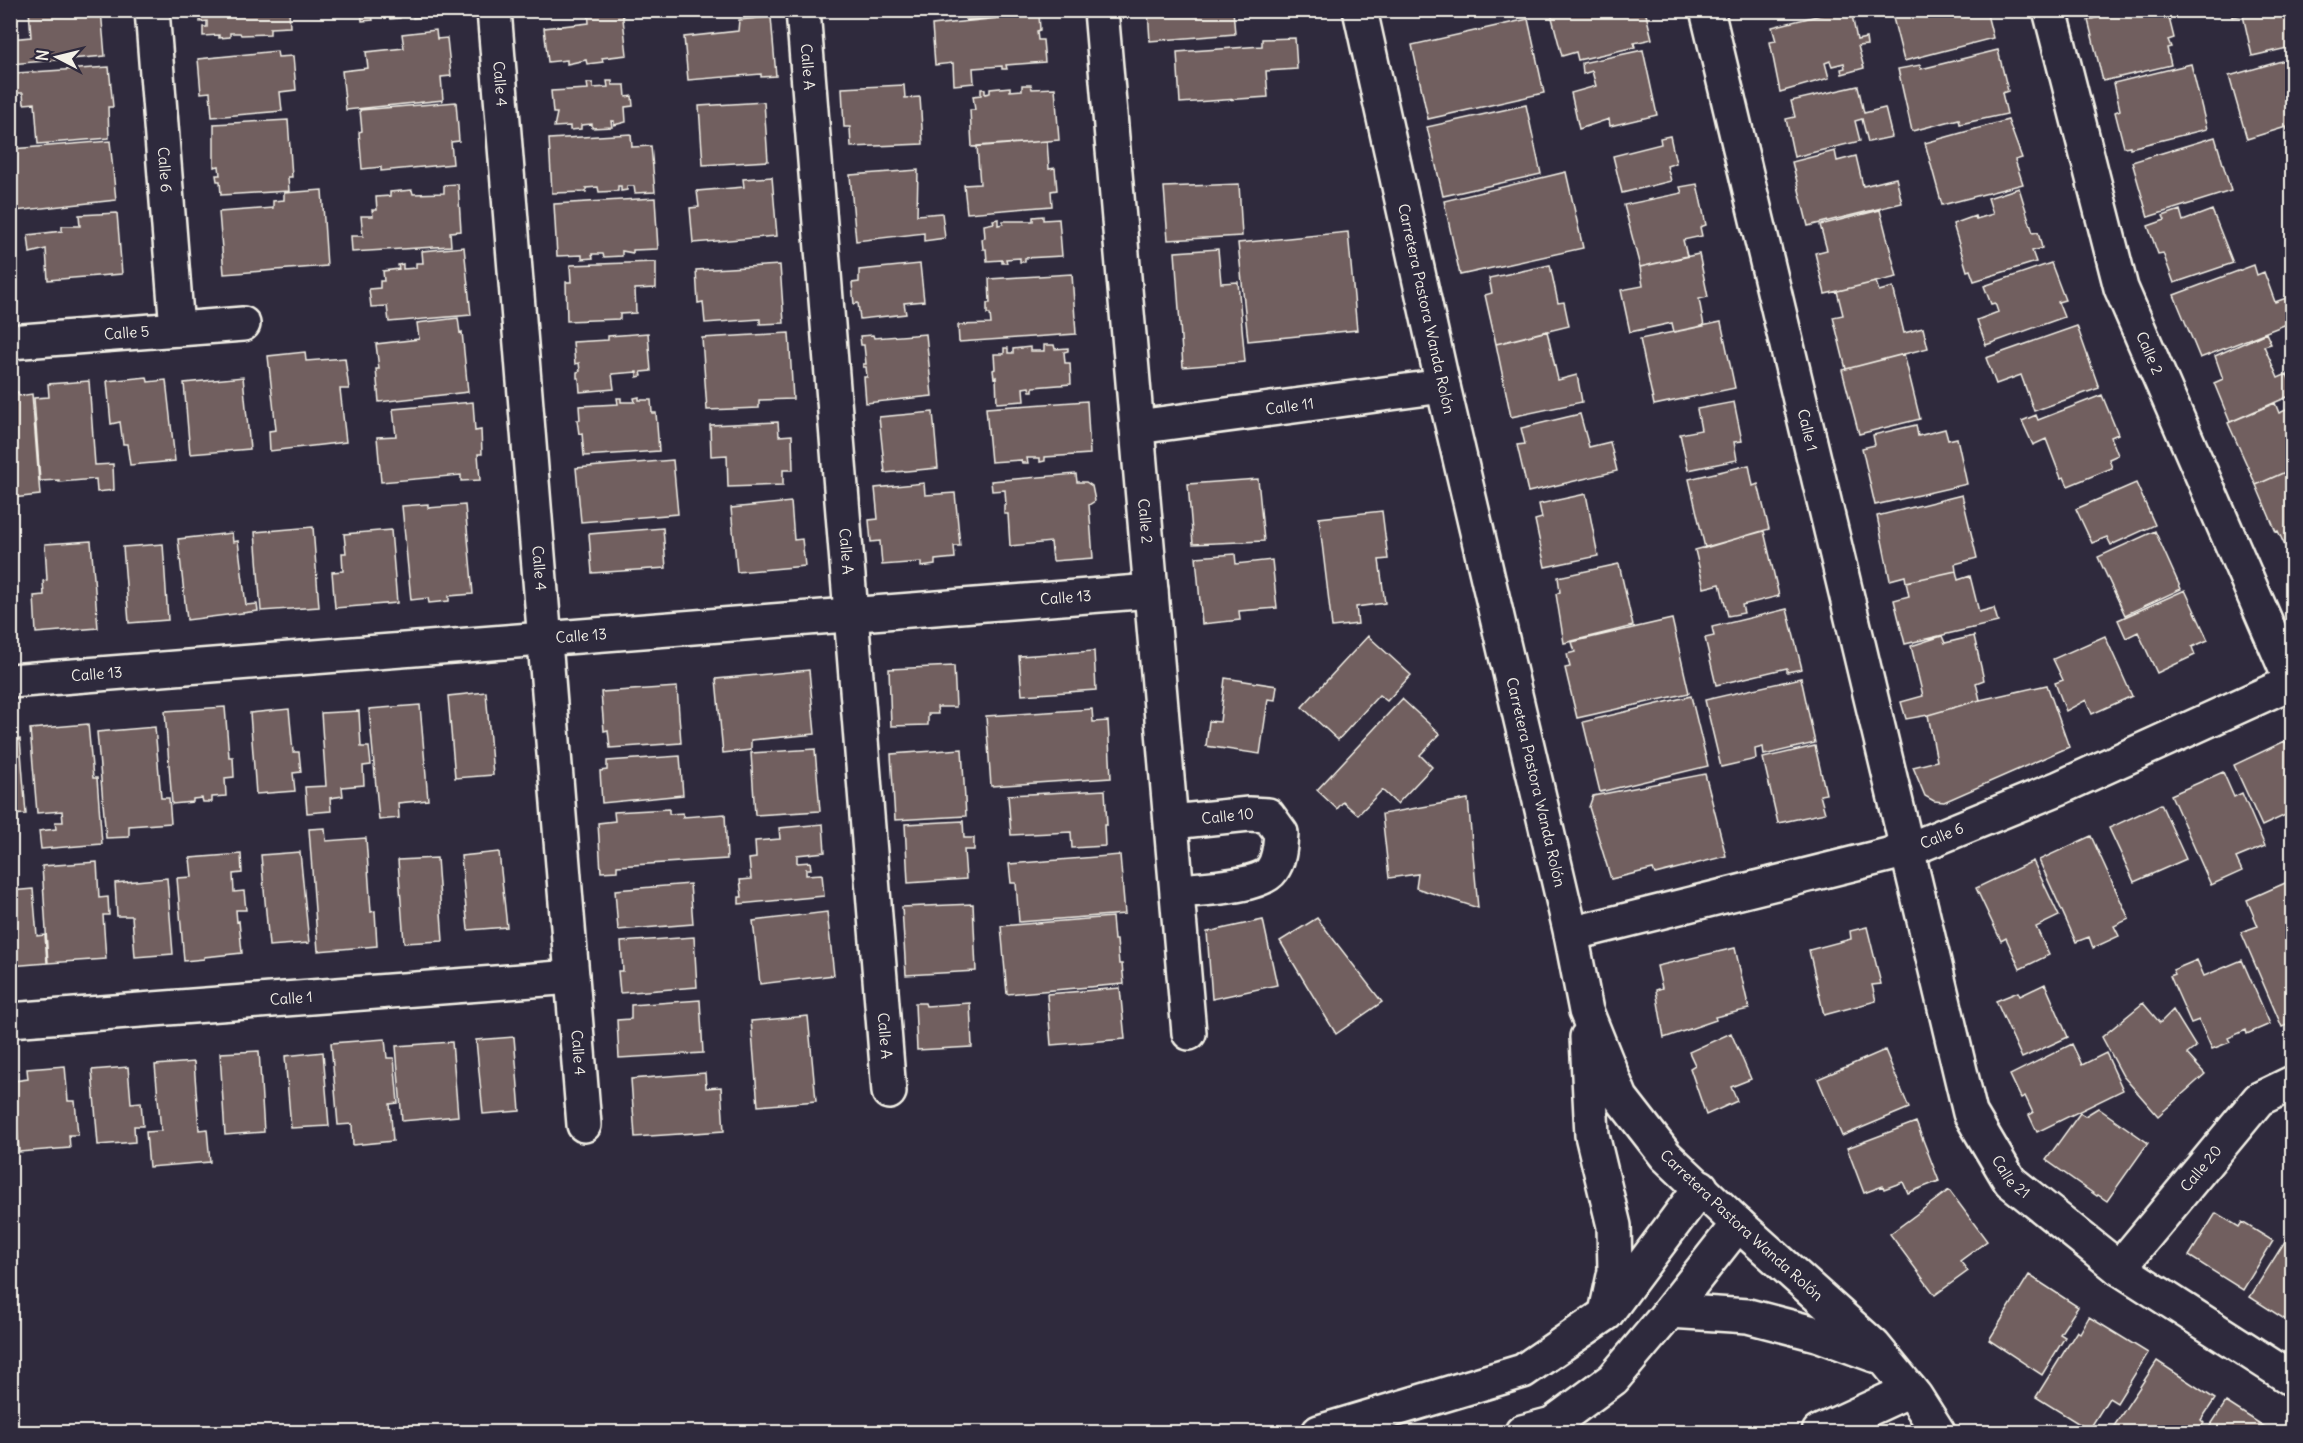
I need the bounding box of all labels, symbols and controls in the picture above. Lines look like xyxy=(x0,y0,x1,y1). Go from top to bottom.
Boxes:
north arrow xyxy=(27,27,87,87)
street label: Calle A xyxy=(797,43,819,91)
text: N xyxy=(32,48,53,62)
street label: Calle 4 xyxy=(489,60,512,107)
street label: Calle 6 xyxy=(154,146,176,193)
street label: Carretera Pastora Wanda Rolón xyxy=(1394,202,1459,416)
street label: Calle 5 xyxy=(103,321,150,344)
street label: Calle 2 xyxy=(2132,329,2167,377)
street label: Calle 11 xyxy=(1264,393,1315,419)
street label: Calle 1 xyxy=(1793,407,1822,453)
street label: Calle 2 xyxy=(1134,498,1157,544)
street label: Calle A xyxy=(835,527,858,575)
street label: Calle 4 xyxy=(528,545,551,592)
street label: Calle 13 xyxy=(1039,586,1092,609)
street label: Calle 13 xyxy=(555,624,607,647)
street label: Calle 13 xyxy=(70,662,123,685)
street label: Carretera Pastora Wanda Rolón xyxy=(1502,675,1570,889)
street label: Calle 10 xyxy=(1201,804,1255,828)
street label: Calle 6 xyxy=(1917,818,1966,853)
street label: Calle 1 xyxy=(269,987,313,1009)
street label: Calle A xyxy=(874,1012,896,1060)
street label: Calle 4 xyxy=(567,1029,590,1076)
street label: Calle 20 xyxy=(2176,1141,2226,1196)
street label: Carretera Pastora Wanda Rolón xyxy=(1656,1145,1827,1305)
street label: Calle 21 xyxy=(1988,1152,2034,1202)

